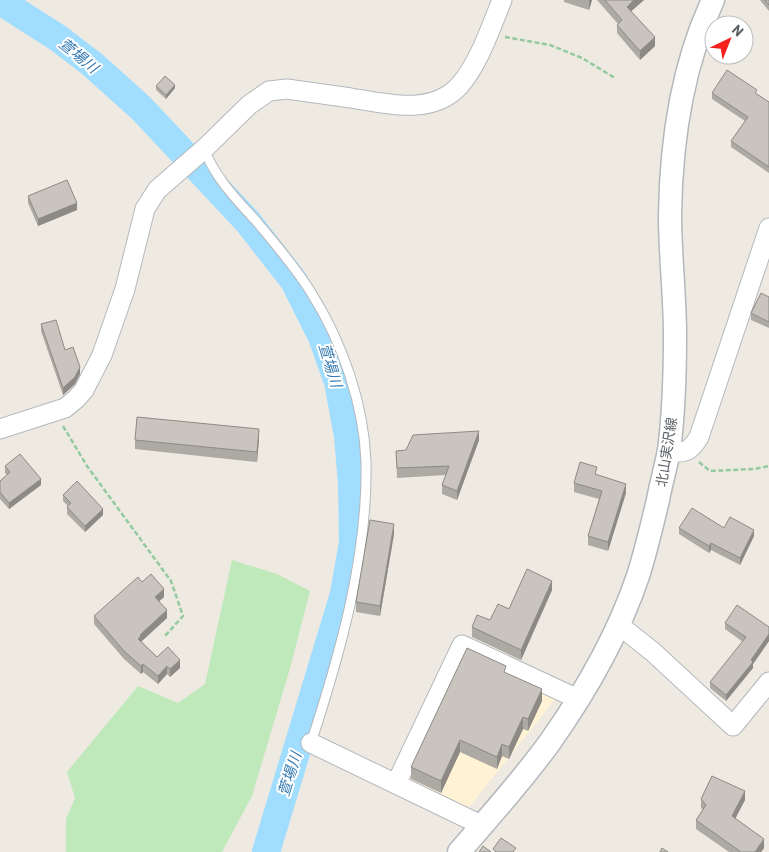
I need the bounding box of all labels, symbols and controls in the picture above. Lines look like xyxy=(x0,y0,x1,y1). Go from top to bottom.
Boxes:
north arrow xyxy=(704,15,754,65)
text: N xyxy=(729,21,747,40)
water label: 萱場川 xyxy=(56,34,104,77)
water label: 萱場川 xyxy=(316,341,347,391)
street label: 北山実沢線 xyxy=(652,416,680,488)
water label: 萱場川 xyxy=(274,748,305,798)

